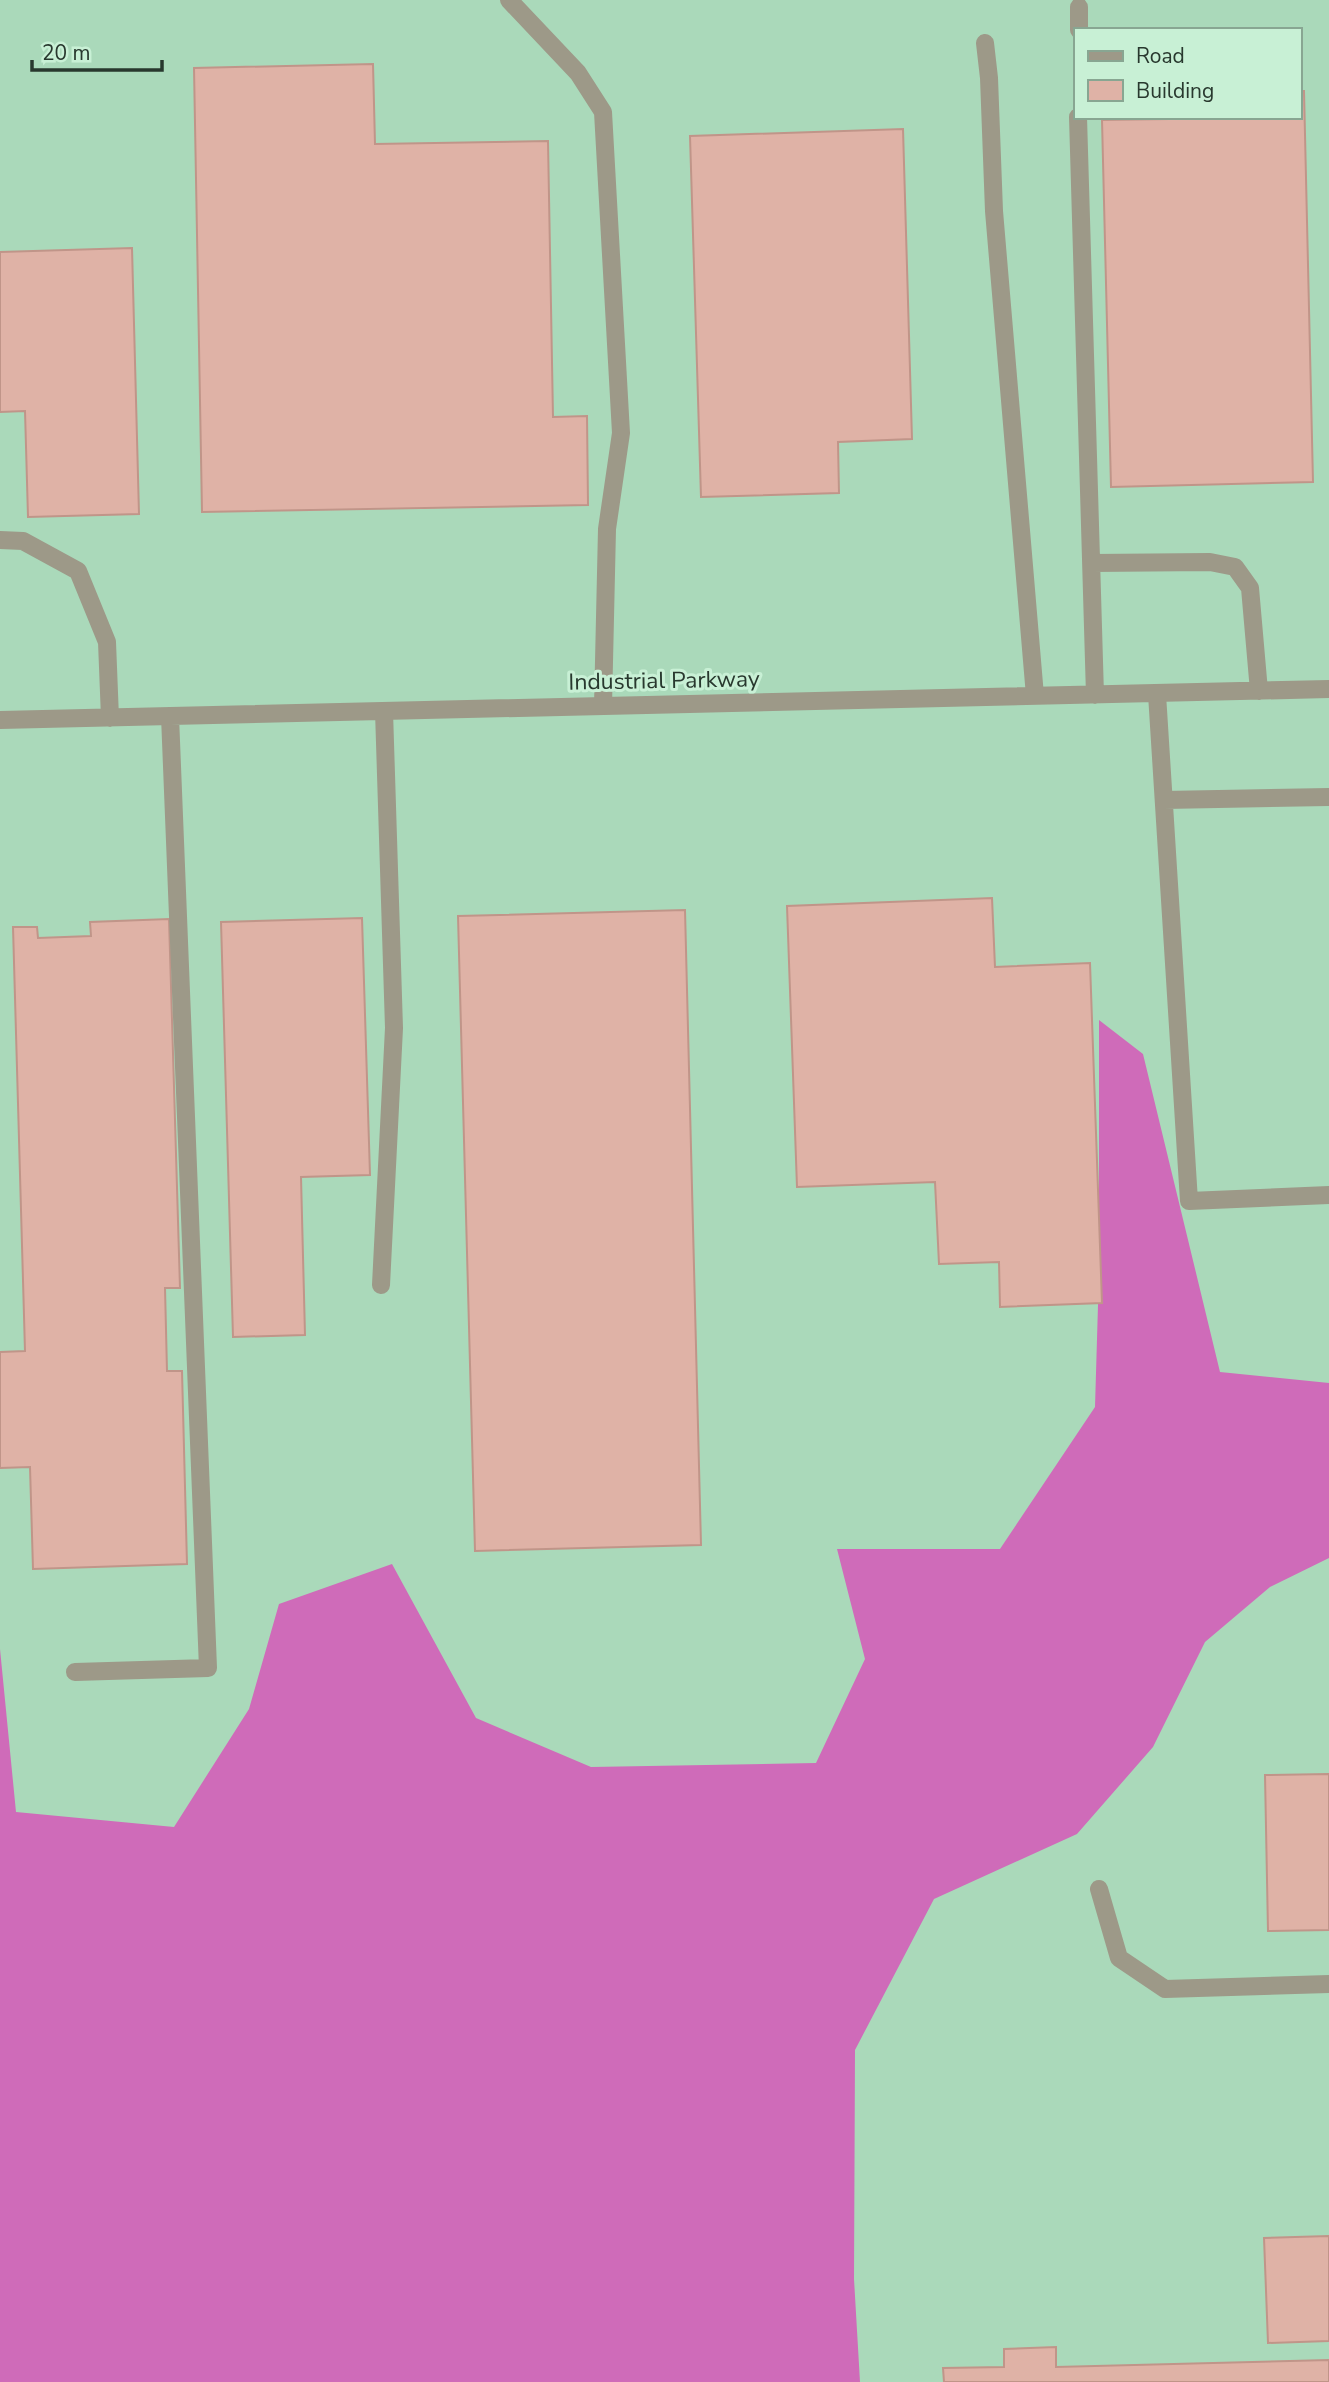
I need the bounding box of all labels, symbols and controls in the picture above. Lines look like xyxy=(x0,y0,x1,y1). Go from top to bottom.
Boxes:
scale bar xyxy=(32,28,161,72)
legend xyxy=(1074,28,1301,119)
text: 20 m xyxy=(42,39,91,67)
text: Road xyxy=(1136,42,1185,70)
text: Building xyxy=(1136,77,1214,105)
street label: Industrial Parkway xyxy=(568,663,760,698)

